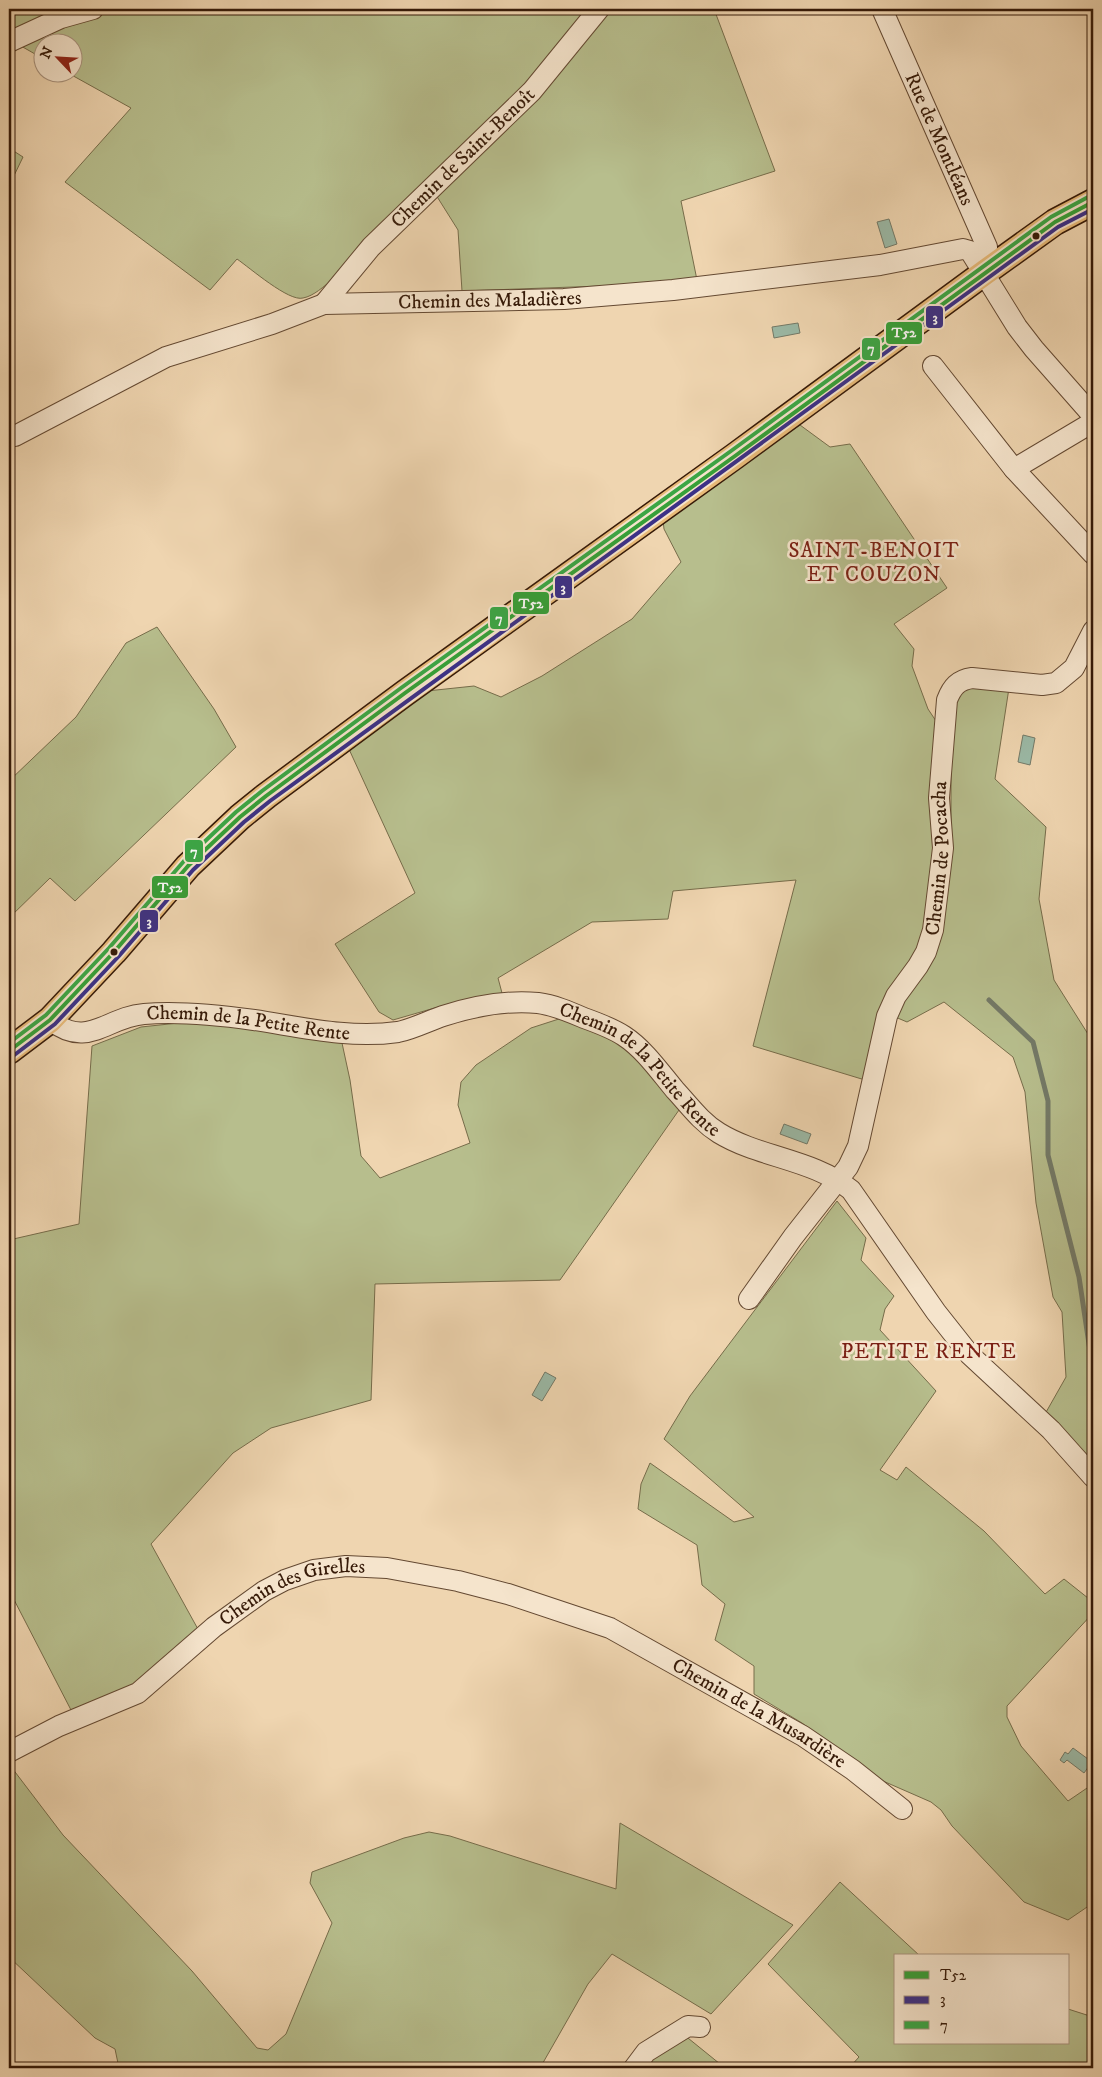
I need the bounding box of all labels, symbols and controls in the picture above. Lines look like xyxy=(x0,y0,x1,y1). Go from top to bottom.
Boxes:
north arrow xyxy=(32,32,82,82)
text: N xyxy=(37,43,58,62)
street label: Rue de Montléans xyxy=(899,69,980,209)
street label: Chemin de Saint-Benoît xyxy=(386,82,540,233)
unlabelled marker xyxy=(1031,231,1041,241)
street label: Chemin des Maladières xyxy=(398,285,583,315)
line badge: 3 xyxy=(925,305,944,329)
text: 3 xyxy=(932,309,938,327)
line badge: T52 xyxy=(885,321,923,345)
text: T52 xyxy=(891,324,917,342)
line badge: 7 xyxy=(861,337,881,361)
text: 7 xyxy=(867,340,875,358)
district label: SAINT-BENOIT ET COUZON xyxy=(788,538,960,588)
line badge: 3 xyxy=(554,575,573,599)
text: 3 xyxy=(560,579,566,597)
line badge: T52 xyxy=(512,591,550,615)
text: T52 xyxy=(518,595,544,613)
line badge: 7 xyxy=(489,606,509,630)
text: 7 xyxy=(495,610,503,628)
street label: Chemin de Pocacha xyxy=(920,780,956,937)
line badge: 7 xyxy=(184,839,204,863)
text: 7 xyxy=(190,843,198,861)
line badge: T52 xyxy=(151,875,189,899)
text: T52 xyxy=(157,879,183,897)
line badge: 3 xyxy=(139,909,159,933)
text: 3 xyxy=(146,913,152,931)
unlabelled marker xyxy=(109,947,119,957)
street label: Chemin de la Petite Rente xyxy=(556,997,725,1143)
street label: Chemin de la Petite Rente xyxy=(146,1000,351,1046)
district label: PETITE RENTE xyxy=(841,1339,1017,1365)
street label: Chemin des Girelles xyxy=(214,1553,366,1632)
street label: Chemin de la Musardière xyxy=(667,1653,851,1774)
legend xyxy=(894,1954,1070,2044)
text: T52 xyxy=(940,1966,967,1985)
text: 3 xyxy=(940,1990,946,2009)
text: 7 xyxy=(940,2016,948,2035)

